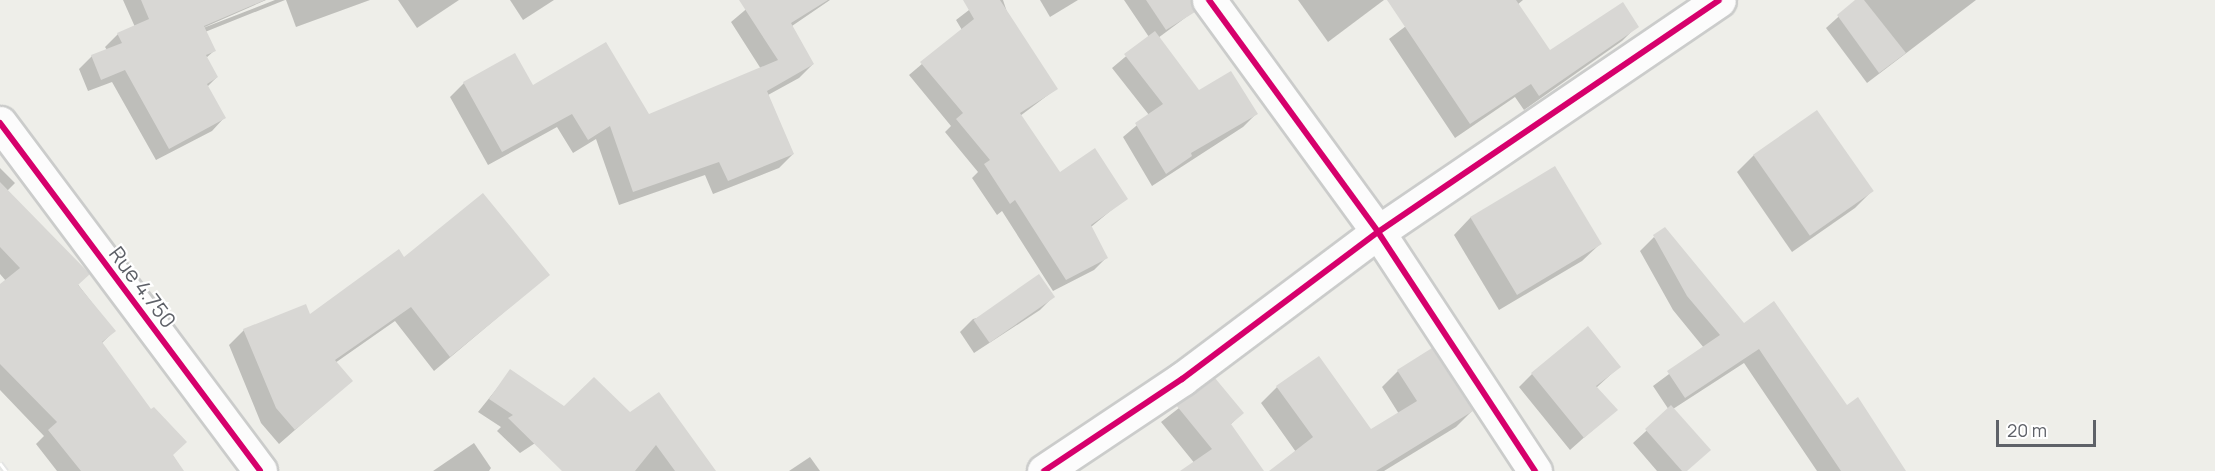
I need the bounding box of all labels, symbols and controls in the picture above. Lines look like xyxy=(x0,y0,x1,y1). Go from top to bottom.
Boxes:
street label: Rue 4.750 xyxy=(104,242,182,332)
scale bar xyxy=(1999,408,2100,446)
text: 20 m xyxy=(2007,418,2047,442)

